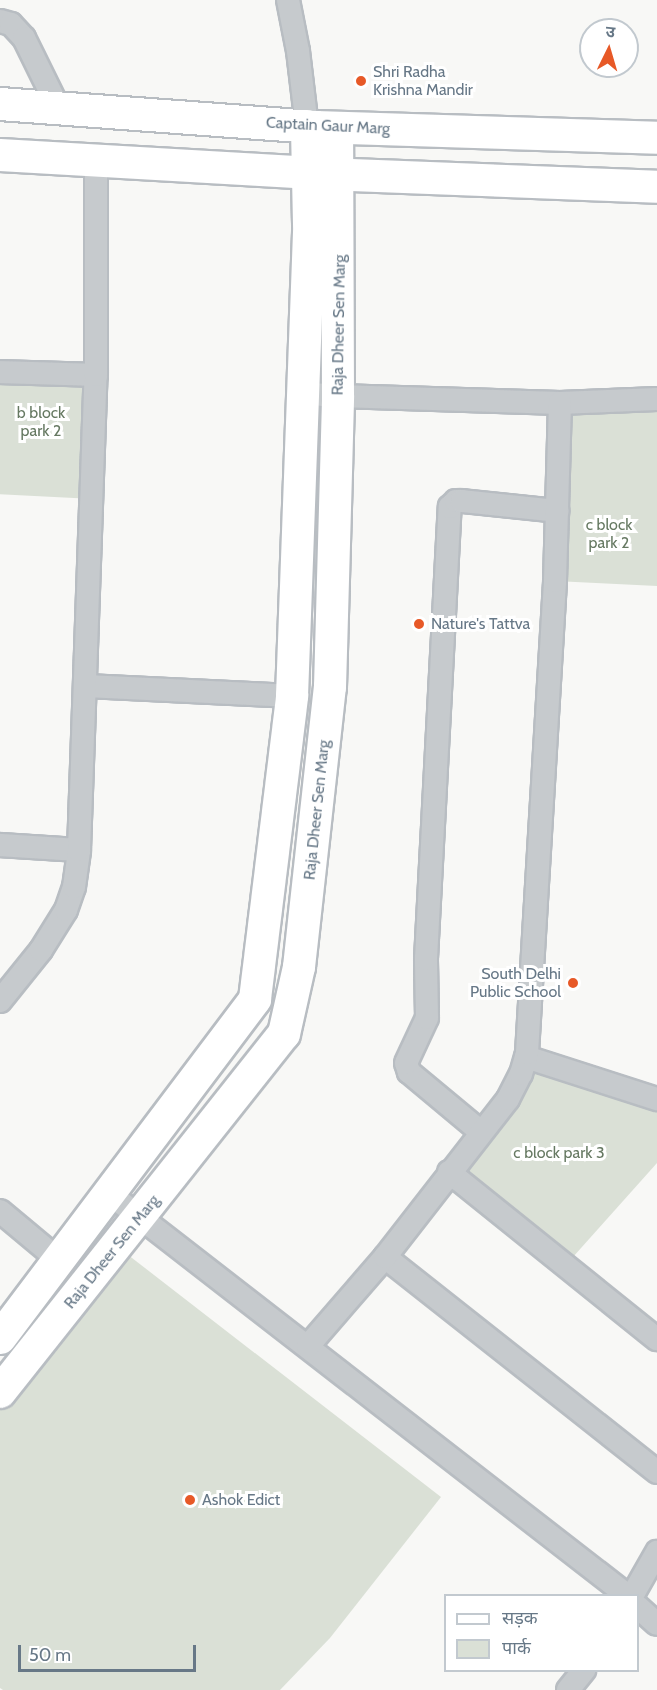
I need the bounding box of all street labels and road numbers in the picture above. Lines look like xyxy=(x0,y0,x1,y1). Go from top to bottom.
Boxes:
street label: Captain Gaur Marg xyxy=(265,113,391,139)
street label: Raja Dheer Sen Marg xyxy=(328,254,350,396)
street label: Raja Dheer Sen Marg xyxy=(300,739,334,881)
street label: Raja Dheer Sen Marg xyxy=(60,1191,164,1313)

